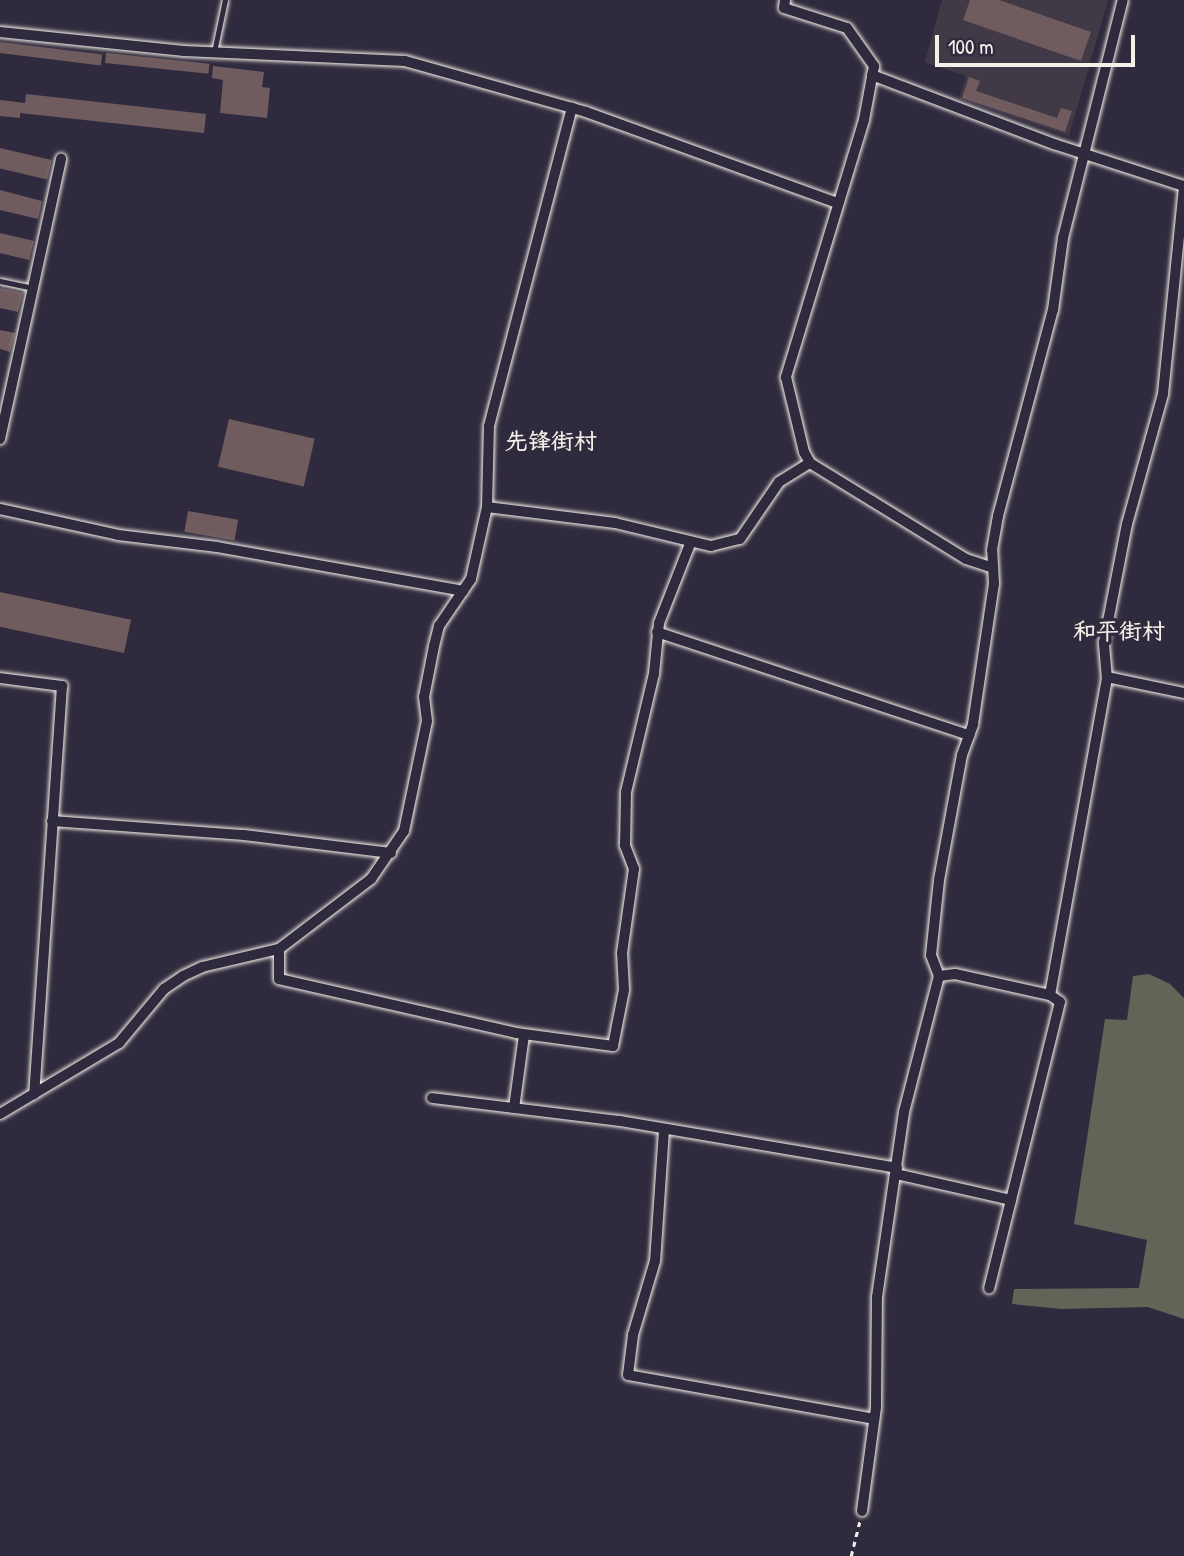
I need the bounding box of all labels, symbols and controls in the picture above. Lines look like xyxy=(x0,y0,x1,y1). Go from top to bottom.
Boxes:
scale bar xyxy=(939,21,1138,65)
text: 100 m xyxy=(948,32,994,61)
district label: 先锋街村 xyxy=(505,427,597,455)
district label: 和平街村 xyxy=(1073,617,1165,645)

